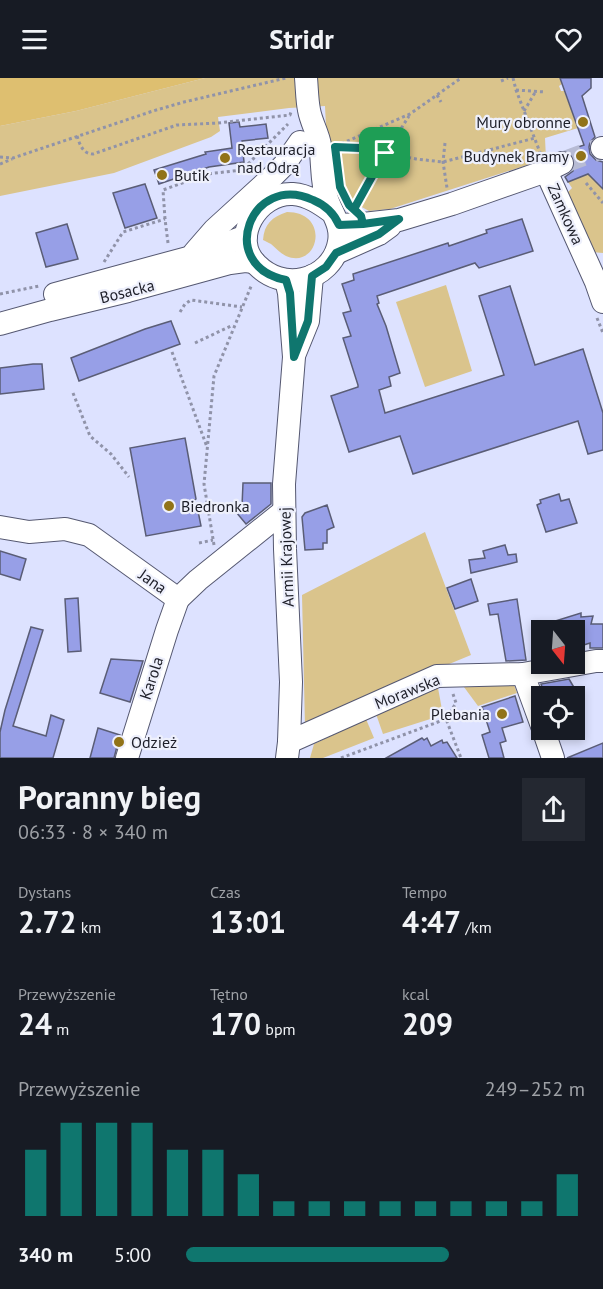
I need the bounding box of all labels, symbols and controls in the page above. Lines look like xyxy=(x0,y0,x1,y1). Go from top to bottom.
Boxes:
text: Stridr xyxy=(269,22,334,56)
icon: menu xyxy=(18,23,51,56)
icon: heart xyxy=(552,23,585,56)
place label: Mury obronne xyxy=(476,112,571,132)
marker: Mury obronne xyxy=(576,115,590,129)
pin xyxy=(359,127,410,178)
icon: arrive xyxy=(368,136,401,169)
place label: Restauracja nad Odrą xyxy=(237,139,315,177)
place label: Budynek Bramy xyxy=(463,146,570,166)
marker: Budynek Bramy xyxy=(574,149,588,163)
marker: Restauracja nad Odrą xyxy=(218,151,232,165)
place label: Butik xyxy=(174,165,210,185)
marker: Butik xyxy=(155,168,169,182)
street label: Zamkowa xyxy=(544,180,588,248)
street label: Bosacka xyxy=(98,275,156,307)
place label: Biedronka xyxy=(181,496,250,516)
marker: Biedronka xyxy=(162,499,176,513)
street label: Armii Krajowej xyxy=(274,507,298,607)
street label: Jana xyxy=(134,564,171,598)
north arrow xyxy=(531,620,585,674)
map controls xyxy=(531,620,585,740)
street label: Karola xyxy=(135,654,167,702)
street label: Morawska xyxy=(371,669,443,713)
button: locate xyxy=(531,686,585,740)
place label: Plebania xyxy=(431,704,490,724)
marker: Plebania xyxy=(495,707,509,721)
place label: Odzież xyxy=(131,732,177,752)
marker: Odzież xyxy=(112,735,126,749)
text: Poranny bieg xyxy=(18,775,201,818)
button: share xyxy=(522,778,585,841)
text: 06:33 · 8 × 340 m xyxy=(18,819,168,845)
text: Dystans xyxy=(18,882,71,902)
text: Czas xyxy=(210,882,241,902)
text: Tempo xyxy=(402,882,447,902)
text: 2.72 xyxy=(18,902,76,941)
text: 13:01 xyxy=(210,902,286,941)
text: 4:47 xyxy=(402,902,461,941)
text: km xyxy=(76,917,101,937)
text: /km xyxy=(461,917,492,937)
text: Przewyższenie xyxy=(18,984,116,1004)
text: Tętno xyxy=(210,984,248,1004)
text: kcal xyxy=(402,984,429,1004)
text: 24 xyxy=(18,1004,52,1043)
text: 170 xyxy=(210,1004,261,1043)
text: 209 xyxy=(402,1004,453,1043)
text: m xyxy=(52,1019,69,1039)
text: bpm xyxy=(261,1019,296,1039)
text: Przewyższenie xyxy=(18,1076,140,1102)
text: 249–252 m xyxy=(485,1076,585,1102)
text: 340 m xyxy=(18,1242,73,1268)
text: 5:00 xyxy=(114,1242,151,1268)

